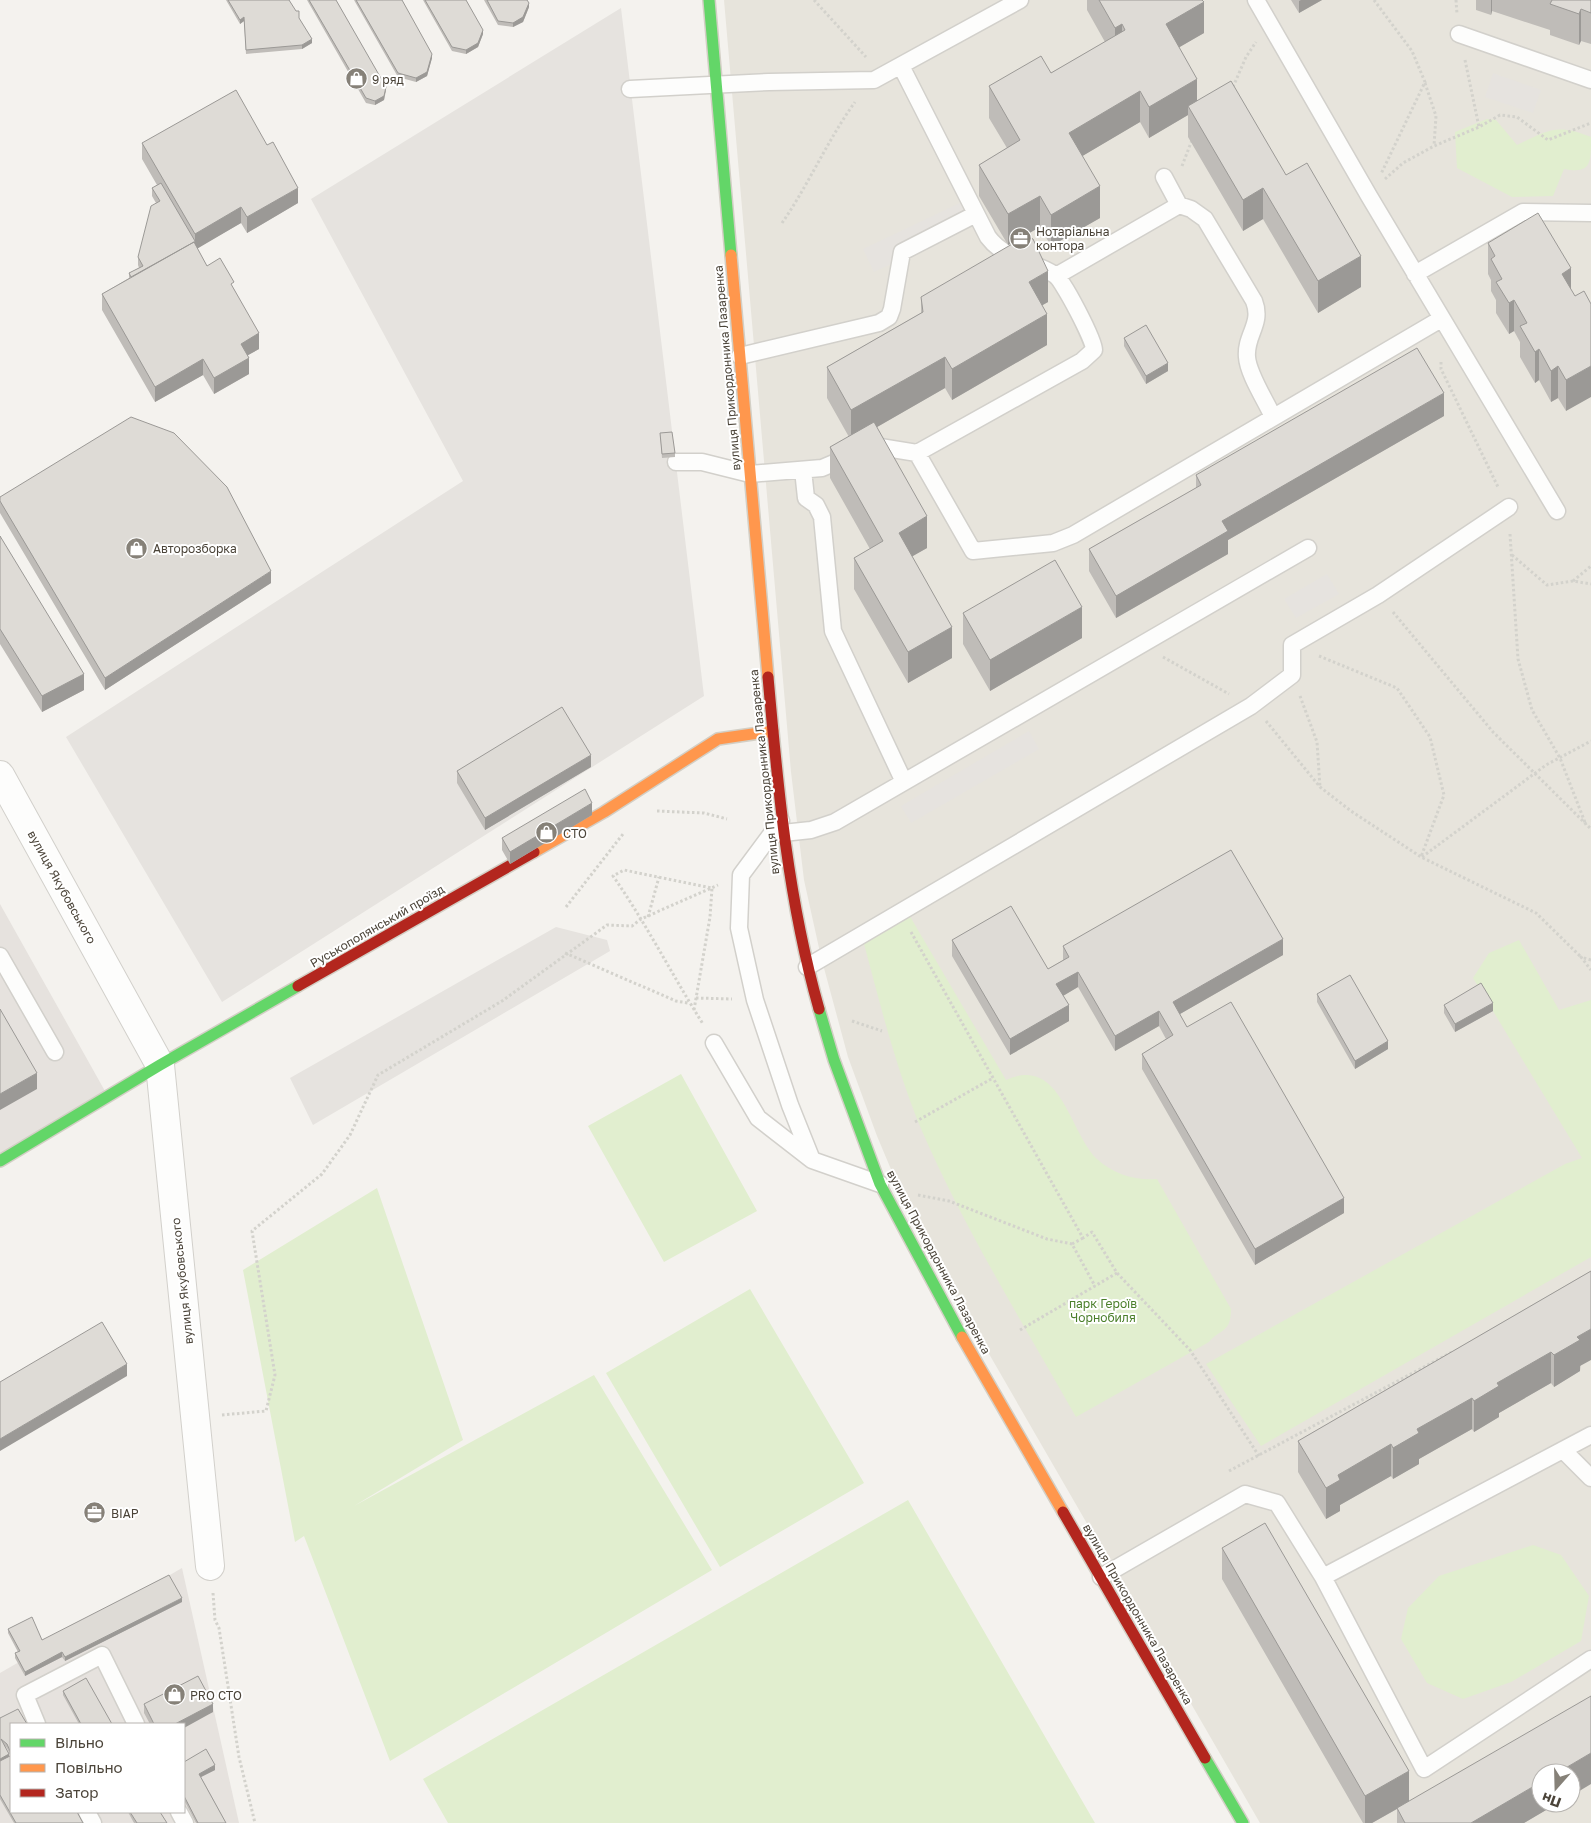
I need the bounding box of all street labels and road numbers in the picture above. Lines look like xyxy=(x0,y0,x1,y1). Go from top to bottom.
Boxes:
street label: вулиця Прикордонника Лазаренка xyxy=(711,265,743,471)
street label: вулиця Прикордонника Лазаренка xyxy=(746,669,782,875)
street label: вулиця Якубовського xyxy=(25,828,99,946)
street label: Руськополянський проїзд xyxy=(307,881,447,971)
street label: вулиця Прикордонника Лазаренка xyxy=(884,1167,994,1357)
street label: вулиця Якубовського xyxy=(168,1217,196,1345)
street label: вулиця Прикордонника Лазаренка xyxy=(1080,1521,1196,1707)

